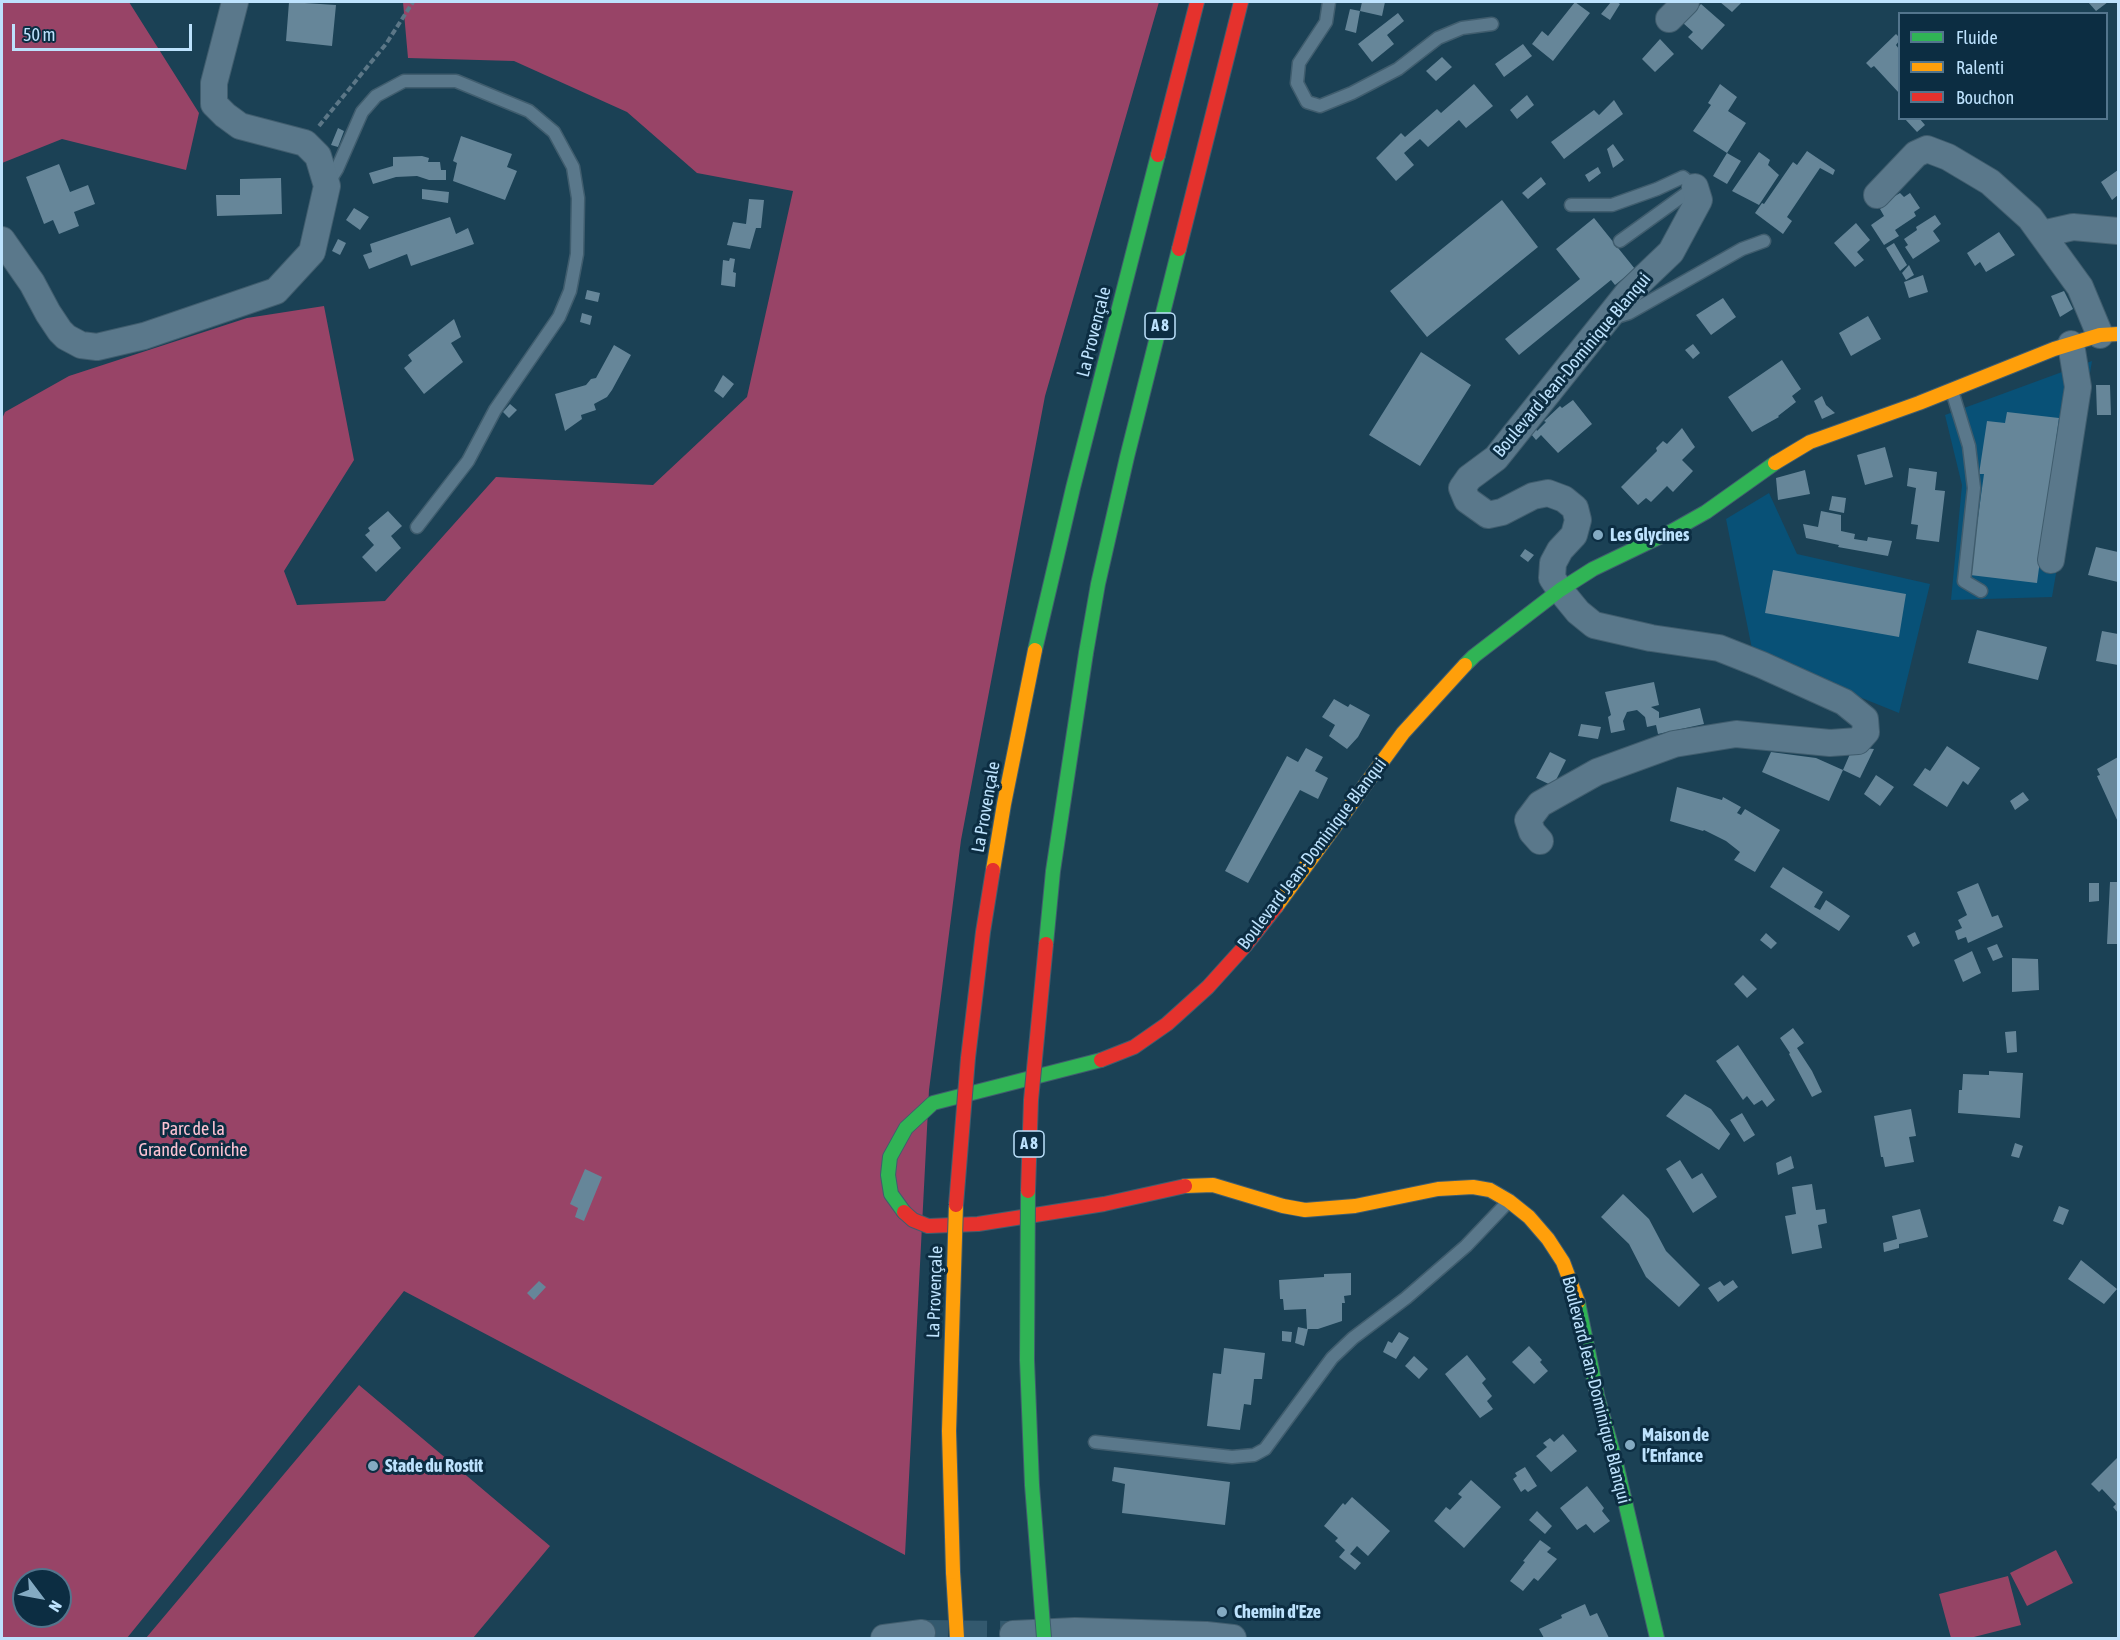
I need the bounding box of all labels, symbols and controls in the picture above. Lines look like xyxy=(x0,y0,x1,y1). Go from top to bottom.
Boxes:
scale bar xyxy=(15,12,195,50)
legend xyxy=(1898,12,2108,120)
text: 50 m xyxy=(23,24,55,45)
text: Fluide xyxy=(1956,27,1998,48)
text: Ralenti xyxy=(1956,57,2004,78)
text: Bouchon xyxy=(1956,87,2014,108)
street label: Boulevard Jean-Dominique Blanqui xyxy=(1489,268,1655,462)
street label: La Provençale xyxy=(1072,285,1116,379)
road number: A 8 xyxy=(1145,313,1175,339)
place label: Les Glycines xyxy=(1610,524,1689,546)
marker: Les Glycines xyxy=(1591,528,1605,542)
street label: Boulevard Jean-Dominique Blanqui xyxy=(1233,754,1391,954)
street label: La Provençale xyxy=(967,760,1005,854)
park label: Parc de la Grande Corniche xyxy=(138,1118,248,1160)
road number: A 8 xyxy=(1014,1131,1044,1157)
street label: La Provençale xyxy=(923,1246,947,1338)
street label: Boulevard Jean-Dominique Blanqui xyxy=(1557,1274,1635,1506)
place label: Maison de l’Enfance xyxy=(1642,1424,1709,1466)
marker: Maison de l’Enfance xyxy=(1623,1438,1637,1452)
place label: Stade du Rostit xyxy=(385,1455,483,1477)
marker: Stade du Rostit xyxy=(366,1459,380,1473)
north arrow xyxy=(12,1568,72,1628)
text: N xyxy=(45,1598,66,1615)
place label: Chemin d'Eze xyxy=(1234,1601,1321,1623)
marker: Chemin d'Eze xyxy=(1215,1605,1229,1619)

